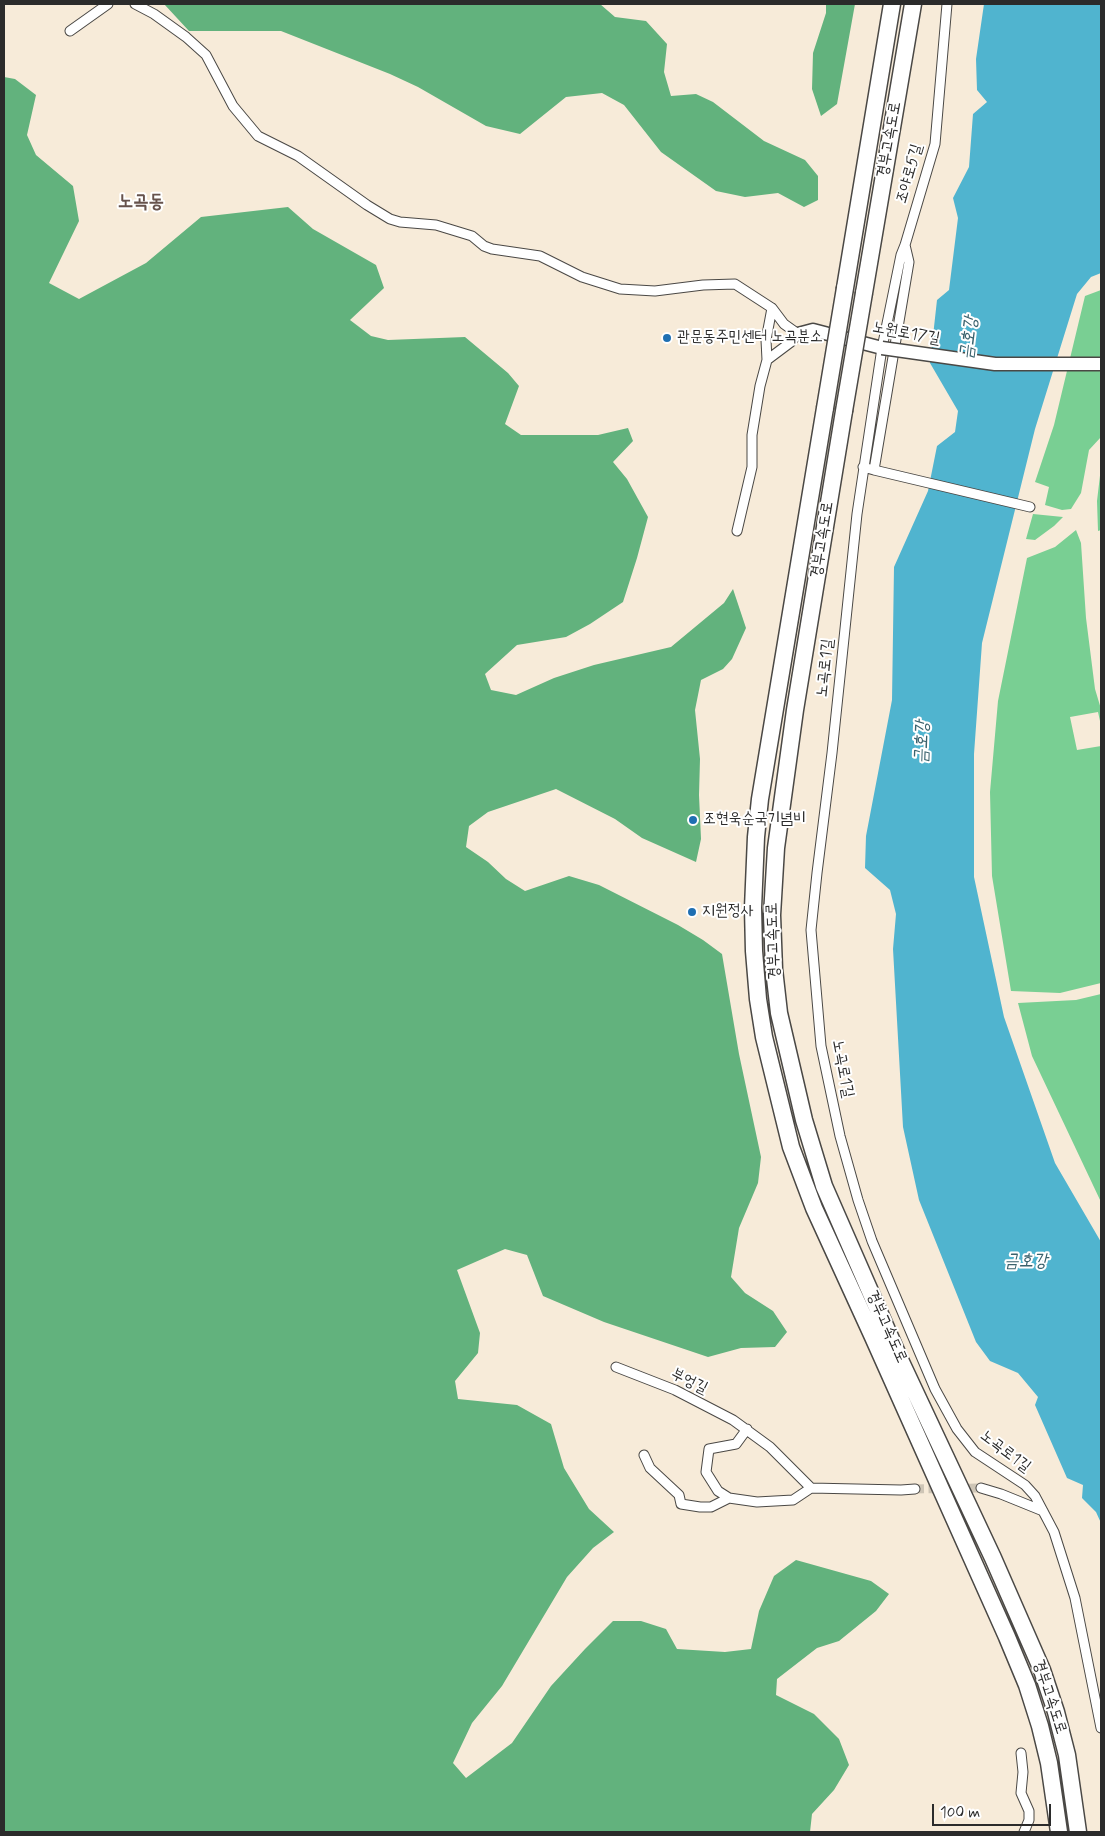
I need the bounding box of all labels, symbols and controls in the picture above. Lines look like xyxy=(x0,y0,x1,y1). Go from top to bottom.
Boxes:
street label: 경부고속도로 xyxy=(874,100,906,180)
street label: 조야로5길 xyxy=(892,142,928,206)
district label: 노곡동 xyxy=(118,192,164,214)
water label: 금호강 xyxy=(957,315,983,361)
street label: 노원로17길 xyxy=(871,319,941,349)
place label: 관문동주민센터 노곡분소 xyxy=(677,328,823,348)
marker: 관문동주민센터 노곡분소 xyxy=(661,332,673,344)
street label: 경부고속도로 xyxy=(807,500,839,580)
street label: 노곡로1길 xyxy=(813,638,839,698)
water label: 금호강 xyxy=(911,720,935,764)
place label: 조현욱순국기념비 xyxy=(703,810,806,830)
marker: 조현욱순국기념비 xyxy=(687,814,699,826)
place label: 지원정사 xyxy=(702,902,754,922)
street label: 경부고속도로 xyxy=(763,902,785,980)
marker: 지원정사 xyxy=(686,906,698,918)
street label: 노곡로1길 xyxy=(827,1038,857,1100)
water label: 금호강 xyxy=(1004,1251,1048,1273)
street label: 경부고속도로 xyxy=(862,1288,910,1366)
street label: 부엉길 xyxy=(667,1365,711,1399)
street label: 노곡로1길 xyxy=(976,1427,1034,1477)
street label: 경부고속도로 xyxy=(1028,1657,1070,1737)
scale bar xyxy=(935,1794,1054,1826)
text: 100 m xyxy=(940,1803,980,1823)

